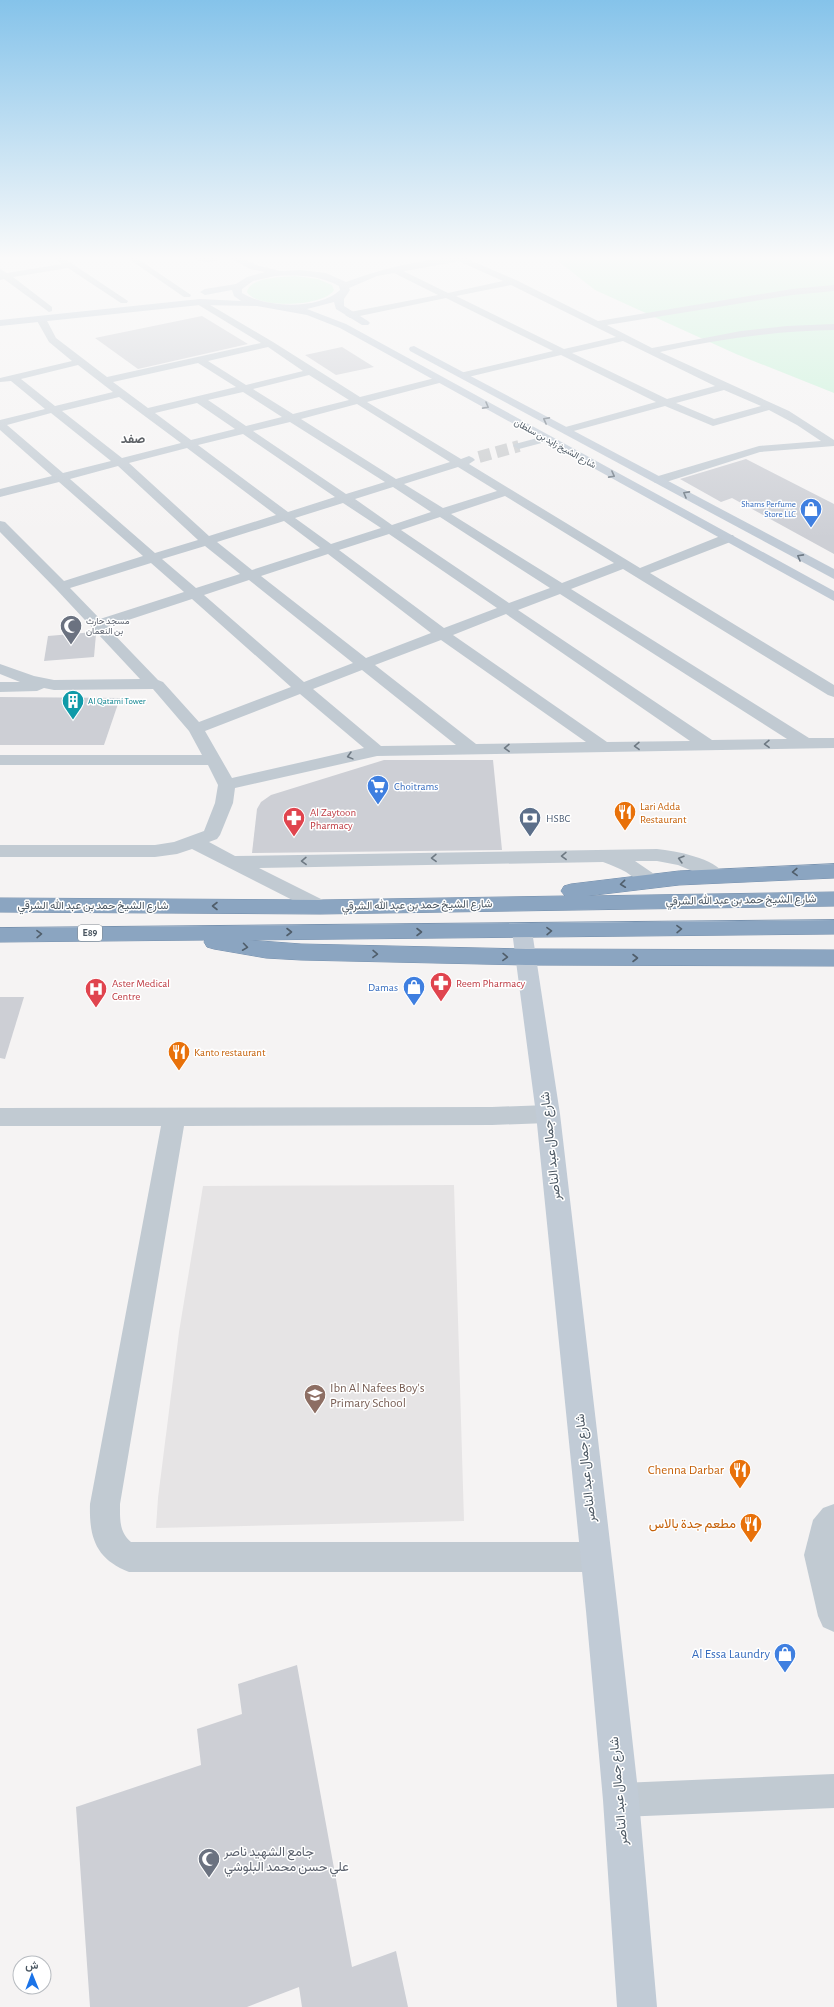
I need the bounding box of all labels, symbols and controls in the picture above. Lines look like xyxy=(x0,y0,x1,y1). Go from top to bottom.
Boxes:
one-way arrow xyxy=(482,401,489,408)
one-way arrow xyxy=(543,417,551,424)
street label: شارع الشيخ زايد بن سلطان xyxy=(512,418,597,471)
district label: صفد xyxy=(121,433,145,446)
one-way arrow xyxy=(608,470,615,477)
one-way arrow xyxy=(683,491,690,499)
shop icon: Shams Perfume Store LLC xyxy=(798,496,824,529)
place label: Shams Perfume Store LLC xyxy=(741,500,796,519)
one-way arrow xyxy=(797,554,804,561)
mosque icon: مسجد حارث بن النعمان xyxy=(58,613,84,646)
place label: مسجد حارث بن النعمان xyxy=(86,617,130,636)
building icon: Al Qatami Tower xyxy=(60,688,86,721)
place label: Al Qatami Tower xyxy=(88,697,146,706)
one-way arrow xyxy=(764,740,770,748)
one-way arrow xyxy=(634,742,640,750)
one-way arrow xyxy=(504,744,510,753)
one-way arrow xyxy=(346,751,353,760)
supermarket icon: Choitrams xyxy=(365,773,391,806)
place label: Choitrams xyxy=(394,781,438,792)
restaurant icon: Lari Adda Restaurant xyxy=(612,799,638,832)
place label: Lari Adda Restaurant xyxy=(640,801,687,825)
pharmacy icon: Al Zaytoon Pharmacy xyxy=(281,805,307,838)
bank icon: HSBC xyxy=(517,805,543,838)
place label: Al Zaytoon Pharmacy xyxy=(310,807,356,831)
place label: HSBC xyxy=(546,813,571,824)
one-way arrow xyxy=(561,852,567,860)
one-way arrow xyxy=(431,854,437,863)
one-way arrow xyxy=(678,855,685,864)
one-way arrow xyxy=(301,857,307,865)
one-way arrow xyxy=(792,868,798,876)
one-way arrow xyxy=(620,879,627,888)
street label: شارع الشيخ حمد بن عبد الله الشرقي xyxy=(665,892,817,911)
street label: شارع الشيخ حمد بن عبد الله الشرقي xyxy=(341,897,493,916)
street label: شارع الشيخ حمد بن عبد الله الشرقي xyxy=(18,899,169,915)
one-way arrow xyxy=(212,902,218,910)
road number: E89 xyxy=(78,925,102,941)
one-way arrow xyxy=(676,925,682,933)
one-way arrow xyxy=(546,927,552,935)
one-way arrow xyxy=(286,928,292,936)
one-way arrow xyxy=(416,928,422,936)
one-way arrow xyxy=(36,930,42,938)
one-way arrow xyxy=(242,942,248,951)
one-way arrow xyxy=(372,950,378,958)
one-way arrow xyxy=(502,953,508,961)
one-way arrow xyxy=(632,954,638,962)
pharmacy icon: Reem Pharmacy xyxy=(428,970,454,1003)
shop icon: Damas xyxy=(401,974,427,1007)
hospital icon: Aster Medical Centre xyxy=(83,976,109,1009)
place label: Aster Medical Centre xyxy=(112,978,170,1002)
place label: Reem Pharmacy xyxy=(456,978,526,989)
place label: Damas xyxy=(368,982,398,993)
restaurant icon: Kanto restaurant xyxy=(166,1039,192,1072)
place label: Kanto restaurant xyxy=(194,1047,266,1058)
street label: شارع جمال عبد الناصر xyxy=(539,1091,565,1202)
school or university icon: Ibn Al Nafees Boy's Primary School xyxy=(302,1382,328,1415)
place label: Ibn Al Nafees Boy's Primary School xyxy=(330,1382,425,1410)
street label: شارع جمال عبد الناصر xyxy=(574,1413,600,1524)
restaurant icon: Chenna Darbar xyxy=(727,1457,753,1490)
place label: Chenna Darbar xyxy=(648,1464,725,1477)
restaurant icon: مطعم جدة بالاس xyxy=(738,1511,764,1544)
place label: مطعم جدة بالاس xyxy=(649,1518,736,1532)
shop icon: Al Essa Laundry xyxy=(772,1641,798,1674)
place label: Al Essa Laundry xyxy=(692,1648,770,1661)
street label: شارع جمال عبد الناصر xyxy=(608,1736,632,1847)
mosque icon: جامع الشهيد ناصر علي حسن محمد البلوشي xyxy=(196,1846,222,1879)
place label: جامع الشهيد ناصر علي حسن محمد البلوشي xyxy=(223,1846,349,1877)
north arrow xyxy=(12,1955,52,1995)
text: ش xyxy=(25,1960,39,1972)

